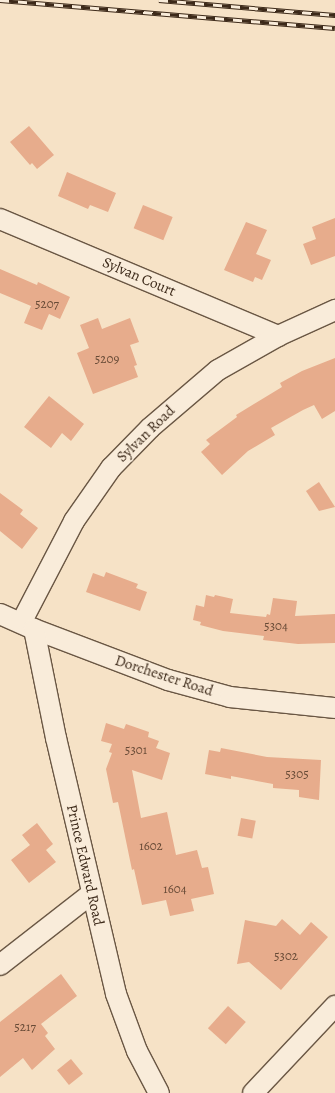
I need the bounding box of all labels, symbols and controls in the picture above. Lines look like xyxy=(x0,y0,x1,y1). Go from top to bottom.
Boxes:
street label: Sylvan Court xyxy=(100,253,178,301)
house number: 5207 xyxy=(35,296,59,312)
house number: 5209 xyxy=(95,351,119,367)
street label: Sylvan Road xyxy=(113,402,179,466)
house number: 5304 xyxy=(264,618,288,634)
street label: Dorchester Road xyxy=(113,652,215,700)
house number: 5301 xyxy=(125,742,147,758)
house number: 5305 xyxy=(285,766,309,782)
street label: Prince Edward Road xyxy=(62,803,108,927)
house number: 1602 xyxy=(139,838,163,854)
house number: 1604 xyxy=(163,881,187,897)
house number: 5302 xyxy=(274,948,298,964)
house number: 5217 xyxy=(14,1019,36,1035)

